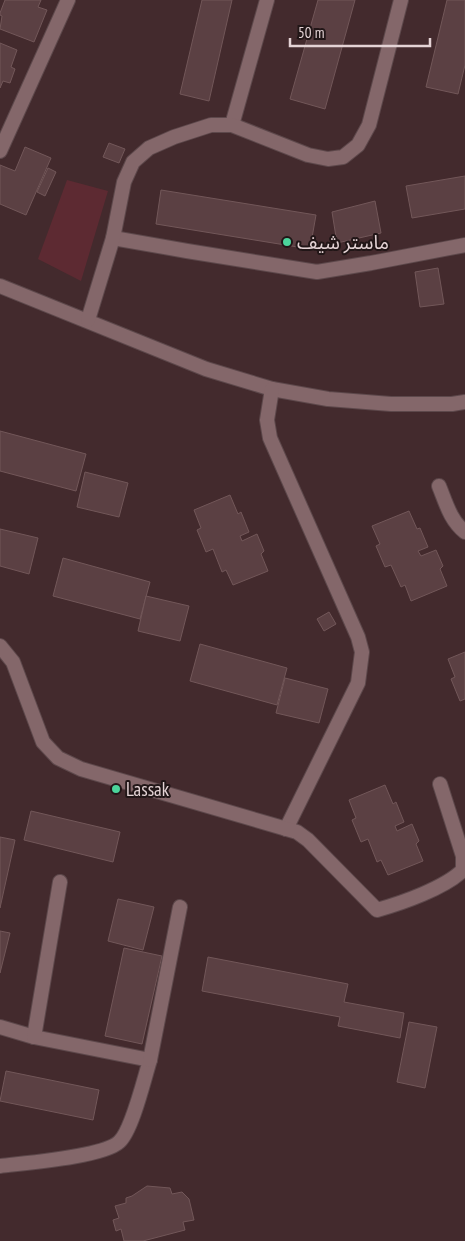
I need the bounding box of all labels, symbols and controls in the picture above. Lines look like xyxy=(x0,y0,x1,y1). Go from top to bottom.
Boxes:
scale bar xyxy=(290,15,430,47)
text: 50 m xyxy=(298,23,324,42)
place label: ماستر شيف xyxy=(297,230,389,254)
marker: ماستر شيف xyxy=(281,236,293,248)
place label: Lassak xyxy=(126,777,170,801)
marker: Lassak xyxy=(110,783,122,795)

